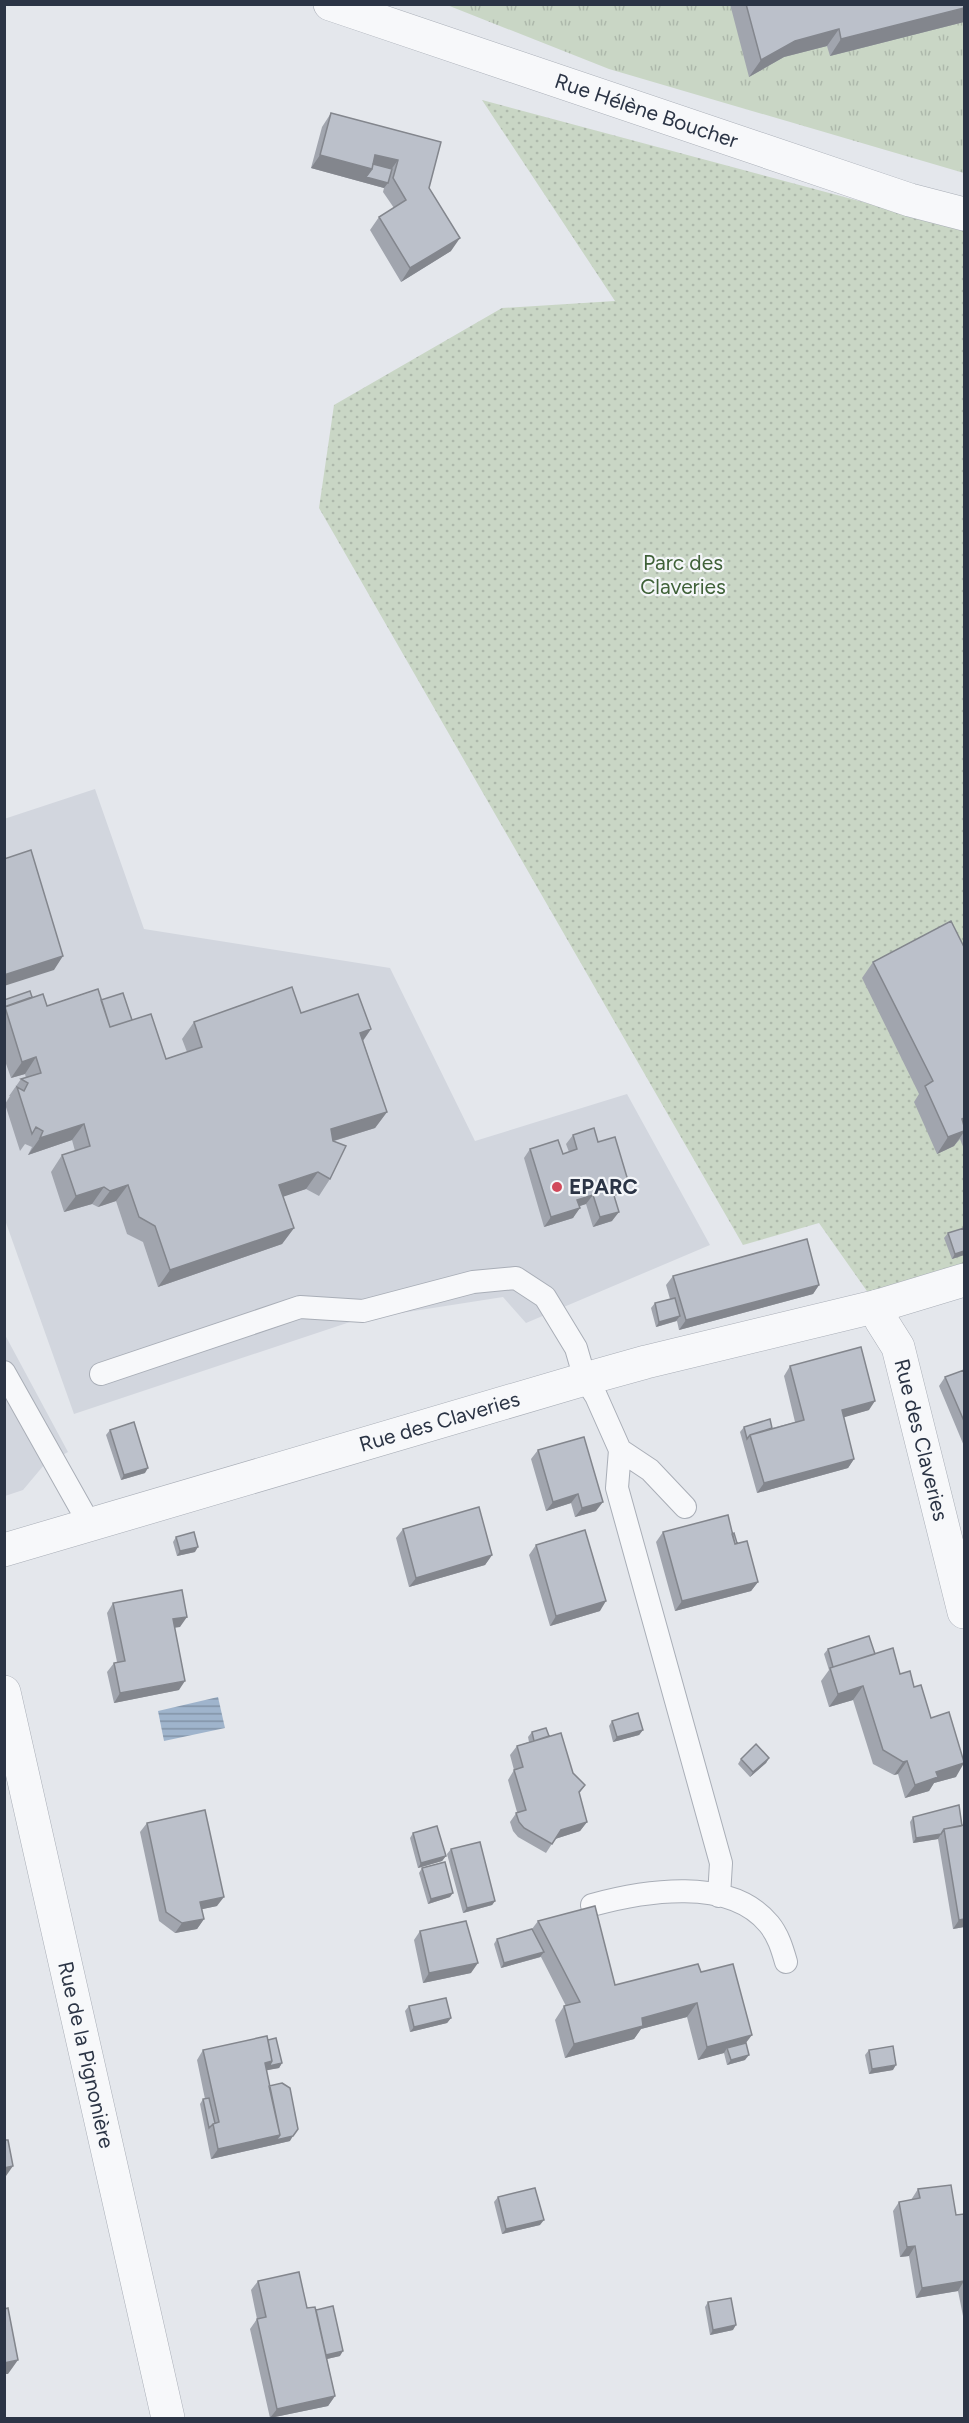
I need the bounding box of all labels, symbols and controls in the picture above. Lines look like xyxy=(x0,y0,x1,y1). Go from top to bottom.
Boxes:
street label: Rue Hélène Boucher xyxy=(552,68,741,153)
park label: Parc des Claveries xyxy=(640,550,726,599)
place label: EPARC xyxy=(569,1174,638,1199)
marker: EPARC xyxy=(550,1180,564,1194)
street label: Rue des Claveries xyxy=(889,1356,954,1523)
street label: Rue des Claveries xyxy=(356,1386,523,1457)
street label: Rue de la Pignonière xyxy=(53,1959,120,2151)

